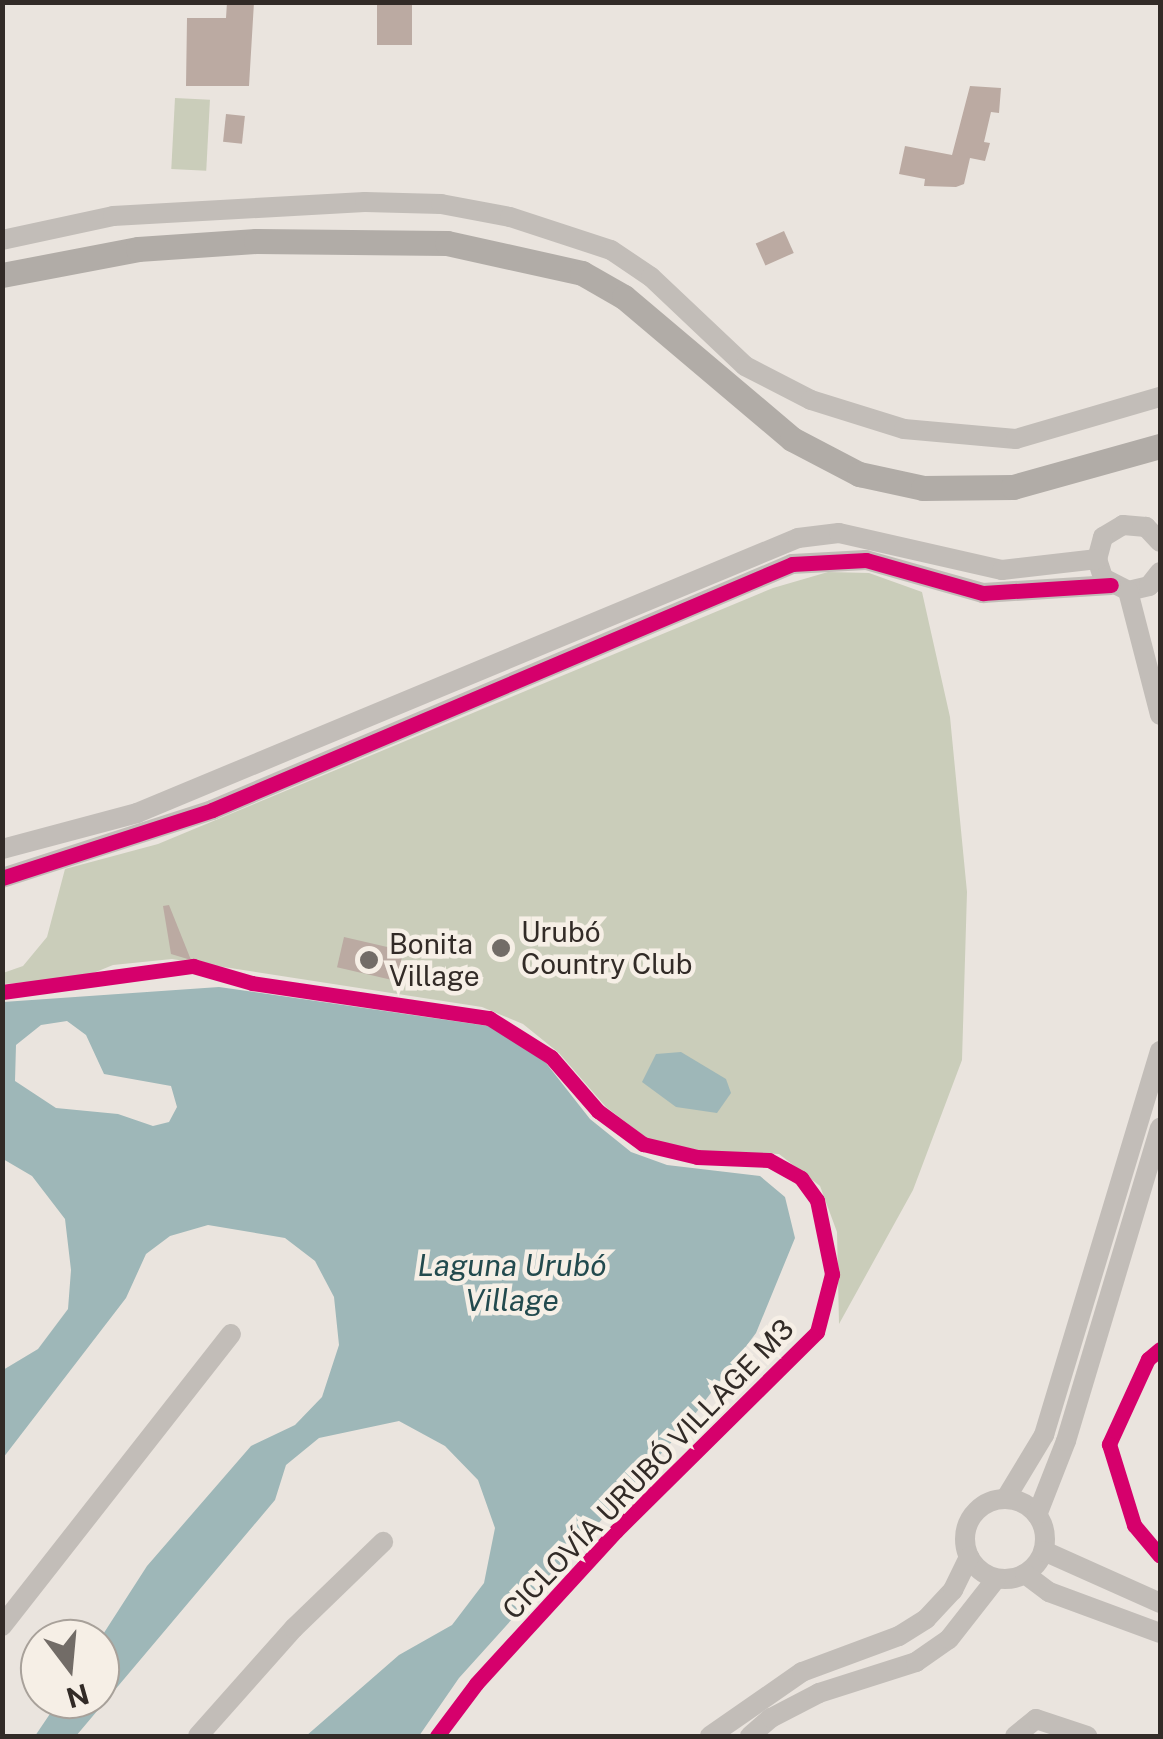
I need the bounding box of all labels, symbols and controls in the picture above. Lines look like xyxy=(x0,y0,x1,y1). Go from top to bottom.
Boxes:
place label: Urubó Country Club xyxy=(521,915,692,981)
place label: Bonita Village xyxy=(389,927,480,993)
marker: Urubó Country Club xyxy=(490,937,512,959)
marker: Bonita Village xyxy=(358,949,380,971)
water label: Laguna Urubó Village xyxy=(418,1247,606,1318)
street label: CICLOVÍA URUBÓ VILLAGE M3 xyxy=(495,1312,801,1626)
north arrow xyxy=(20,1619,120,1719)
text: N xyxy=(63,1678,93,1715)

